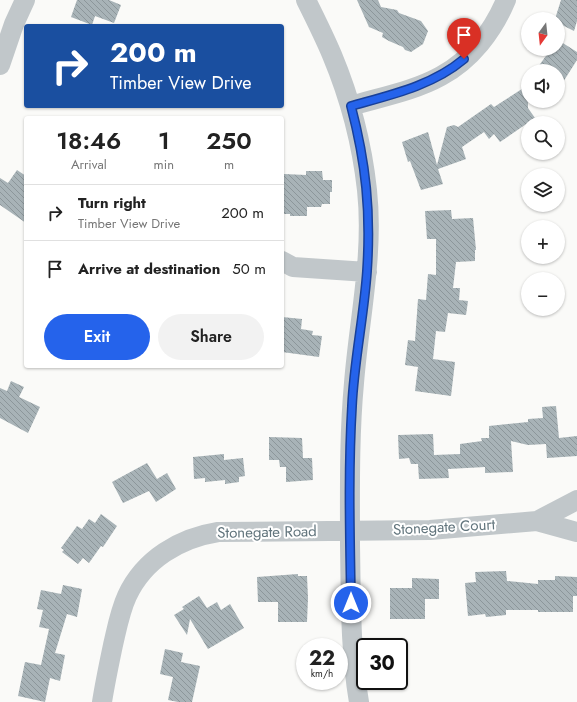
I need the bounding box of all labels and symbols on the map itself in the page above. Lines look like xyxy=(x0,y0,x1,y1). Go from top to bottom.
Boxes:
north arrow xyxy=(521,12,565,56)
pin xyxy=(447,18,481,59)
street label: Stonegate Court xyxy=(392,513,496,541)
street label: Stonegate Road xyxy=(217,520,317,544)
position arrow xyxy=(330,582,372,624)
speed limit sign: 30 xyxy=(356,638,408,690)

